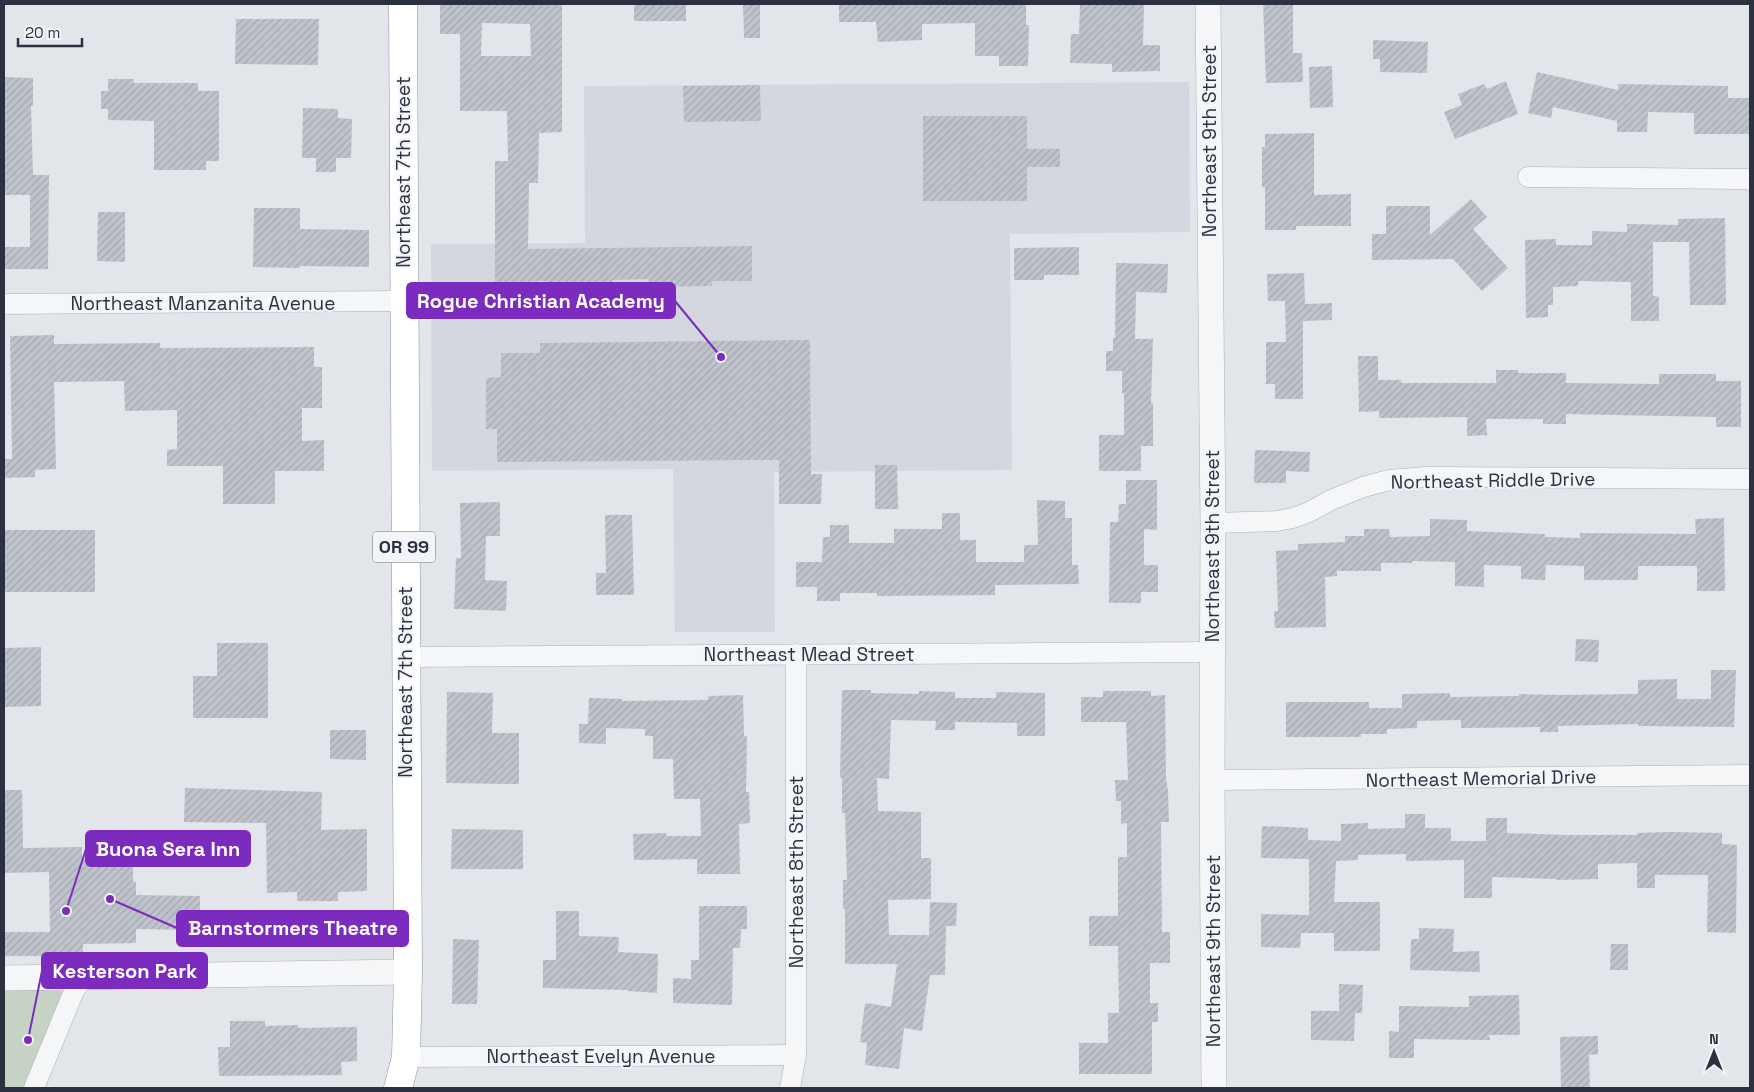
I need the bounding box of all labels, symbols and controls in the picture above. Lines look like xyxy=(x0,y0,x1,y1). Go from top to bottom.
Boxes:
scale bar xyxy=(18,15,81,47)
text: 20 m xyxy=(25,23,60,42)
street label: Northeast 9th Street xyxy=(1197,45,1222,237)
street label: Northeast 7th Street xyxy=(391,76,416,268)
callout: Rogue Christian Academy xyxy=(407,283,675,318)
text: Rogue Christian Academy xyxy=(417,288,665,314)
street label: Northeast Manzanita Avenue xyxy=(71,291,335,316)
street label: Northeast 9th Street xyxy=(1200,450,1225,642)
street label: Northeast Riddle Drive xyxy=(1390,466,1596,495)
road number: OR 99 xyxy=(373,532,435,562)
street label: Northeast 7th Street xyxy=(393,586,418,778)
street label: Northeast Mead Street xyxy=(704,642,914,667)
street label: Northeast Memorial Drive xyxy=(1365,764,1597,793)
street label: Northeast 8th Street xyxy=(784,776,809,968)
callout: Buona Sera Inn xyxy=(86,831,250,866)
text: Buona Sera Inn xyxy=(96,836,240,862)
street label: Northeast 9th Street xyxy=(1201,855,1226,1047)
callout: Barnstormers Theatre xyxy=(177,911,408,946)
text: Barnstormers Theatre xyxy=(188,915,398,941)
callout: Kesterson Park xyxy=(42,953,207,988)
text: Kesterson Park xyxy=(53,958,197,984)
north arrow xyxy=(1689,1027,1739,1077)
text: N xyxy=(1709,1030,1719,1048)
street label: Northeast Evelyn Avenue xyxy=(487,1044,715,1069)

